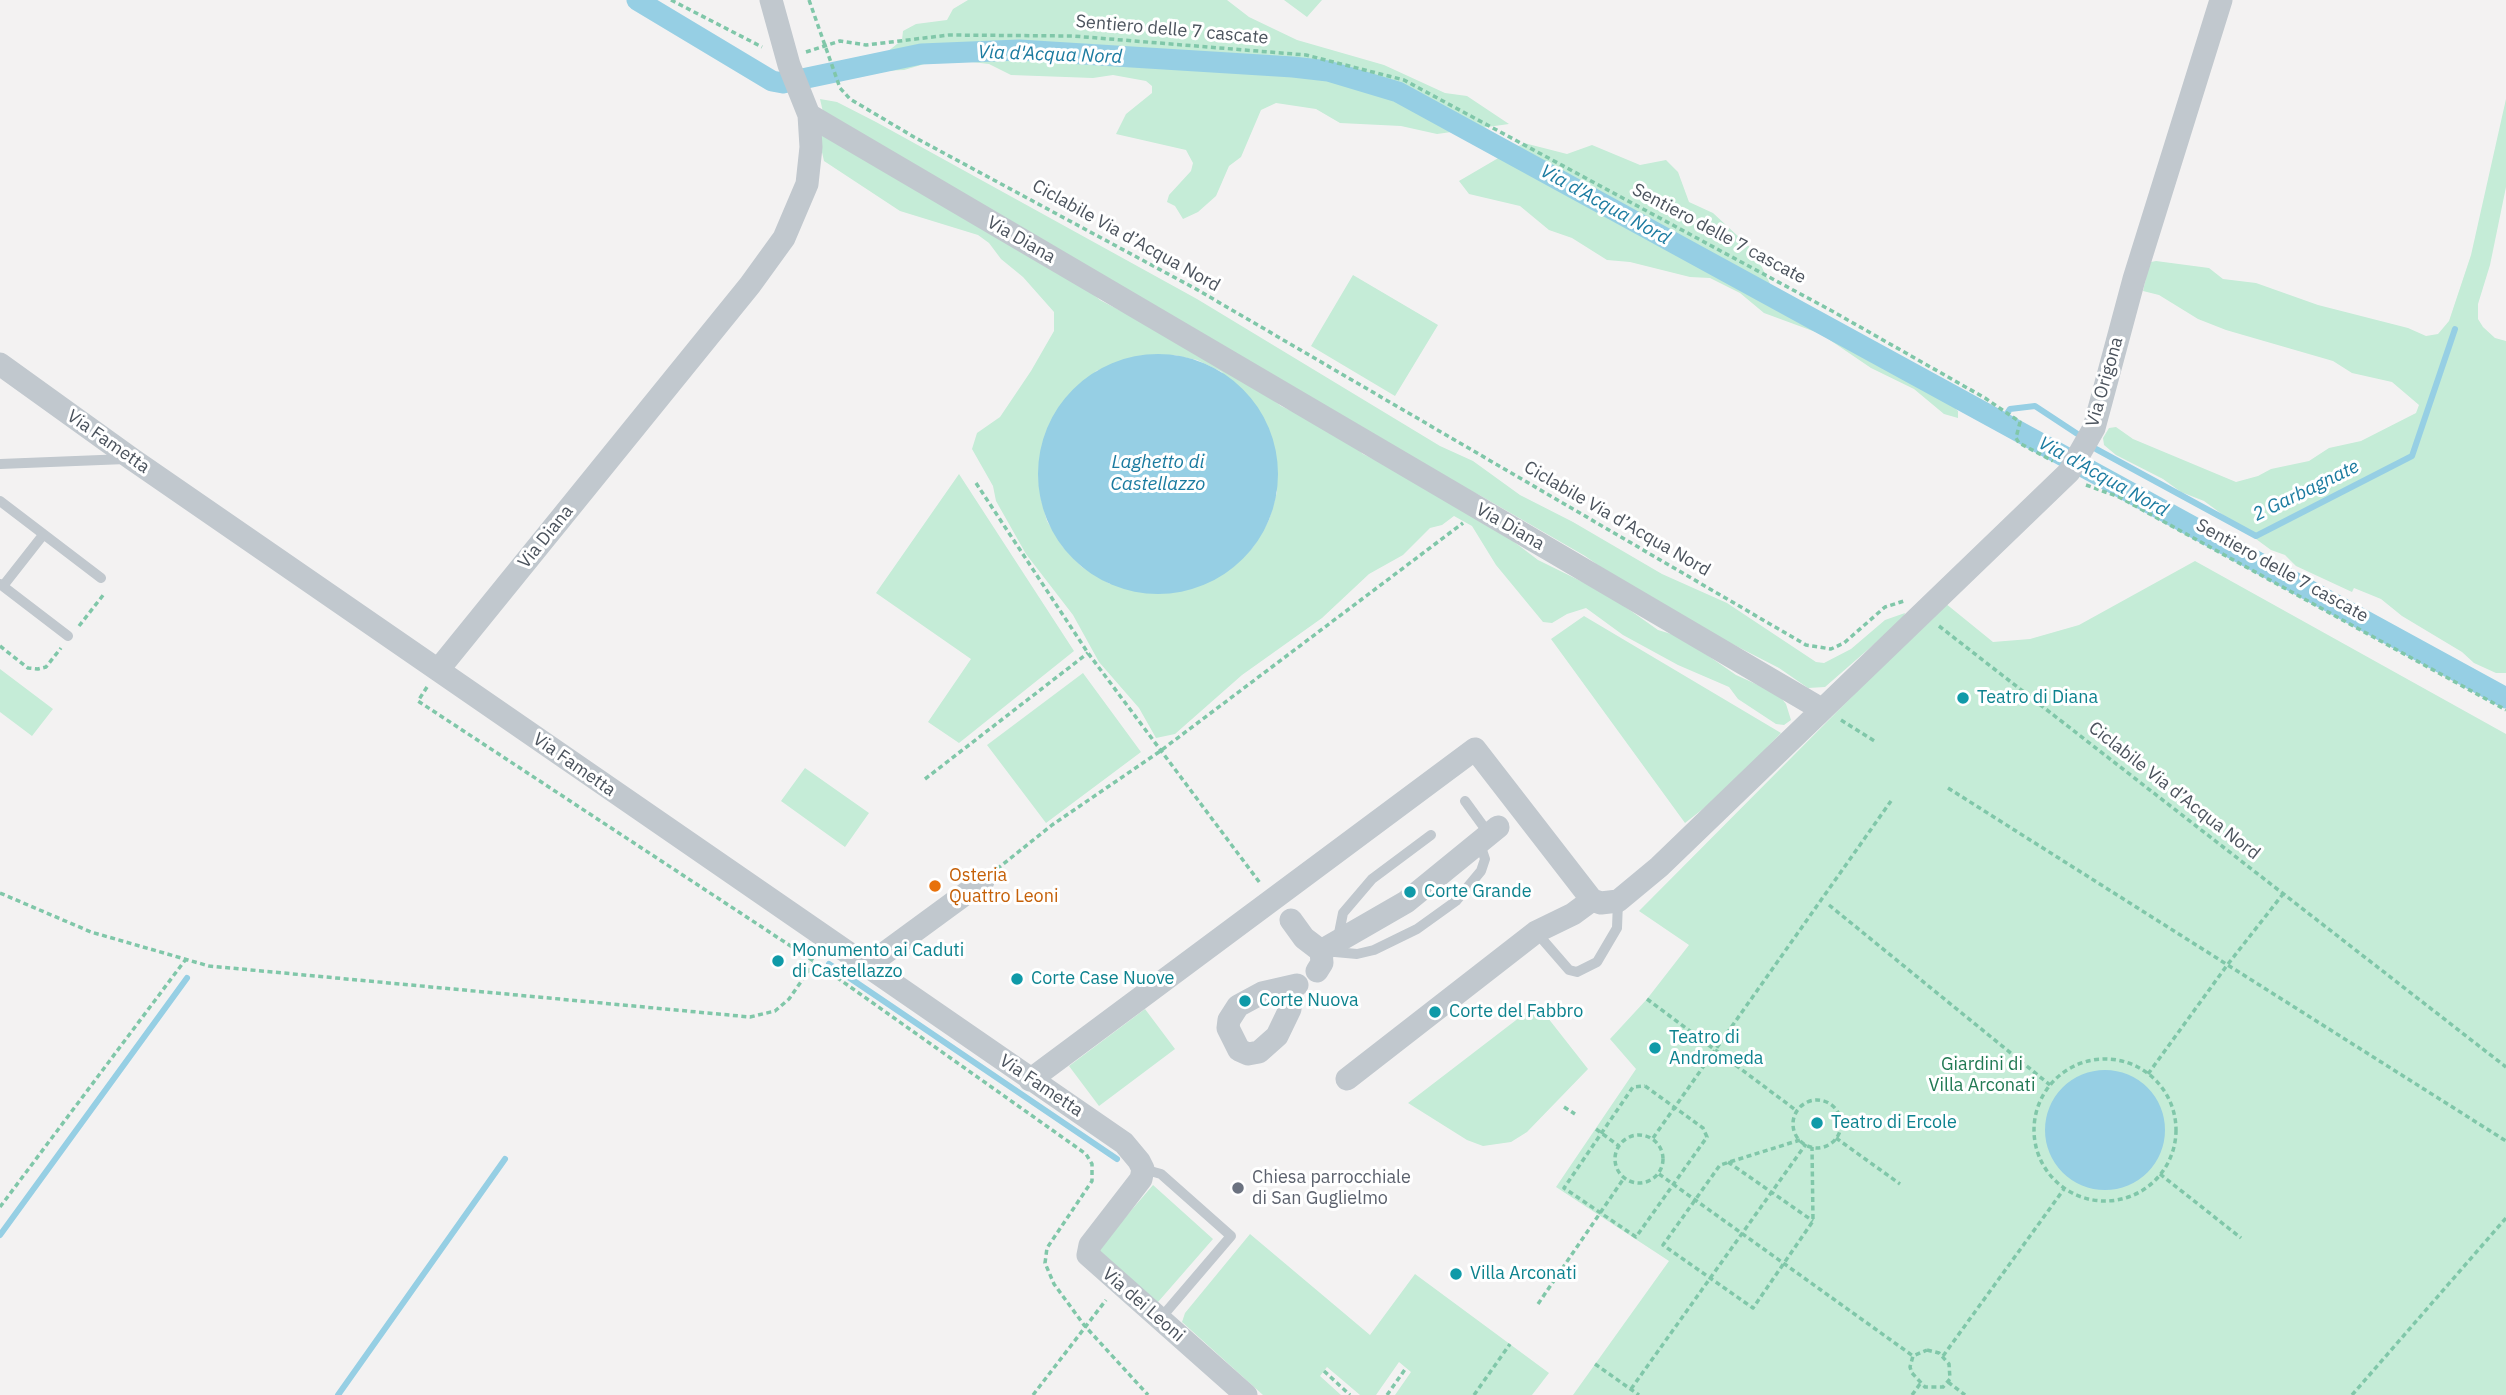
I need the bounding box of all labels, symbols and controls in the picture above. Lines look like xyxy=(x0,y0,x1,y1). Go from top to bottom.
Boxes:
street label: Sentiero delle 7 cascate xyxy=(1075,11,1269,49)
water label: Via d'Acqua Nord xyxy=(977,41,1123,69)
water label: Via d'Acqua Nord xyxy=(1536,160,1674,250)
street label: Ciclabile Via d’Acqua Nord xyxy=(1028,175,1224,297)
street label: Sentiero delle 7 cascate xyxy=(1628,179,1810,289)
street label: Via Diana xyxy=(983,212,1059,268)
street label: Via Origona xyxy=(2082,335,2128,429)
street label: Via Fametta xyxy=(63,406,153,478)
water label: Via d'Acqua Nord xyxy=(2034,432,2172,522)
water label: Laghetto di Castellazzo xyxy=(1110,452,1206,496)
water label: 2 Garbagnate xyxy=(2249,455,2363,527)
street label: Ciclabile Via d’Acqua Nord xyxy=(1520,457,1714,581)
street label: Via Diana xyxy=(1472,499,1548,555)
street label: Via Diana xyxy=(514,501,578,573)
street label: Sentiero delle 7 cascate xyxy=(2192,515,2372,627)
place label: Teatro di Diana xyxy=(1977,687,2098,709)
marker: Teatro di Diana xyxy=(1955,690,1971,706)
street label: Ciclabile Via d’Acqua Nord xyxy=(2084,717,2264,865)
street label: Via Fametta xyxy=(529,729,619,801)
place label: Osteria Quattro Leoni xyxy=(949,865,1058,908)
marker: Osteria Quattro Leoni xyxy=(927,878,943,894)
place label: Corte Grande xyxy=(1424,881,1532,903)
marker: Corte Grande xyxy=(1402,884,1418,900)
place label: Monumento ai Caduti di Castellazzo xyxy=(792,940,964,982)
marker: Monumento ai Caduti di Castellazzo xyxy=(770,953,786,969)
place label: Corte Case Nuove xyxy=(1031,968,1174,990)
marker: Corte Case Nuove xyxy=(1009,971,1025,987)
place label: Corte Nuova xyxy=(1259,990,1359,1012)
marker: Corte Nuova xyxy=(1237,993,1253,1009)
place label: Corte del Fabbro xyxy=(1449,1001,1583,1023)
marker: Corte del Fabbro xyxy=(1427,1004,1443,1020)
place label: Teatro di Andromeda xyxy=(1669,1027,1763,1070)
marker: Teatro di Andromeda xyxy=(1647,1040,1663,1056)
street label: Via Fametta xyxy=(995,1050,1087,1122)
park label: Giardini di Villa Arconati xyxy=(1929,1054,2035,1096)
place label: Teatro di Ercole xyxy=(1831,1112,1957,1134)
marker: Teatro di Ercole xyxy=(1809,1115,1825,1131)
place label: Chiesa parrocchiale di San Guglielmo xyxy=(1252,1167,1411,1210)
marker: Chiesa parrocchiale di San Guglielmo xyxy=(1230,1180,1246,1196)
street label: Via dei Leoni xyxy=(1097,1263,1189,1347)
place label: Villa Arconati xyxy=(1470,1263,1577,1285)
marker: Villa Arconati xyxy=(1448,1266,1464,1282)

